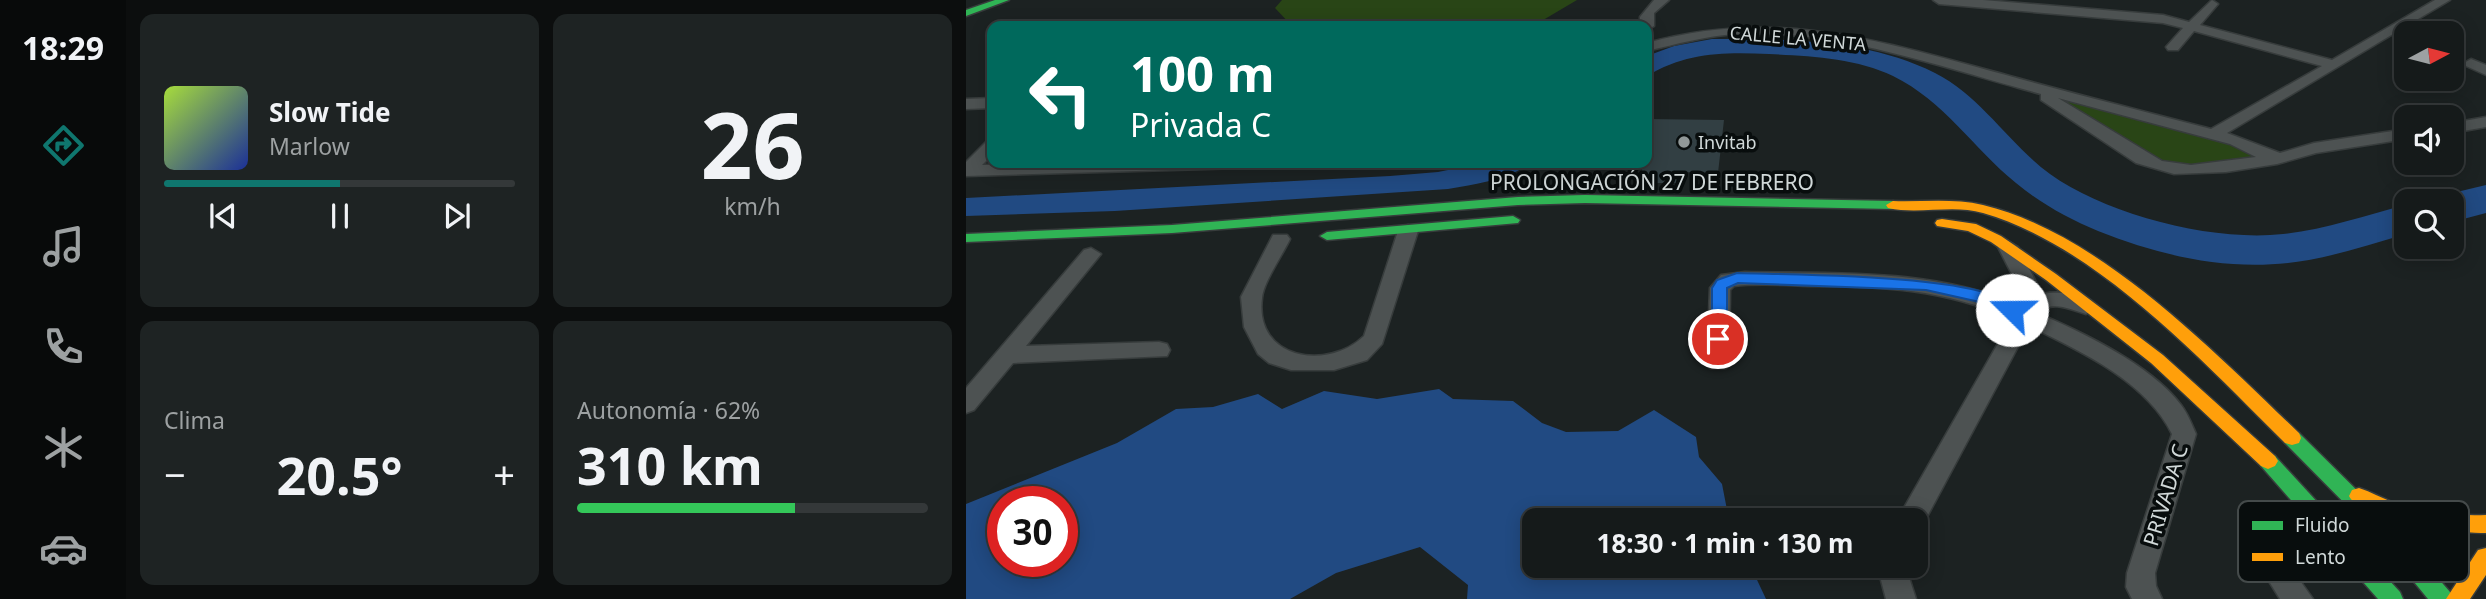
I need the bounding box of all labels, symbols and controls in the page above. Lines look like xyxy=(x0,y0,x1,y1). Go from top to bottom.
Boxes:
street label: CALLE LA VENTA xyxy=(1729,20,1868,56)
north arrow xyxy=(2394,21,2464,91)
map controls xyxy=(2394,21,2464,259)
text: 18:29 xyxy=(22,26,104,69)
text: 100 m xyxy=(1130,40,1275,106)
icon: left xyxy=(1015,49,1106,140)
text: 26 xyxy=(700,82,805,206)
text: Slow Tide xyxy=(269,94,391,130)
text: Privada C xyxy=(1130,103,1271,146)
button: sound xyxy=(2394,105,2464,175)
icon: directions xyxy=(39,121,88,170)
text: Marlow xyxy=(269,130,350,162)
place label: Invitab xyxy=(1698,130,1757,154)
marker: Invitab xyxy=(1676,134,1692,150)
street label: PROLONGACIÓN 27 DE FEBRERO xyxy=(1490,168,1814,196)
button: search xyxy=(2394,189,2464,259)
text: km/h xyxy=(724,190,781,222)
icon: previous xyxy=(204,197,242,235)
icon: pause xyxy=(321,197,359,235)
icon: next xyxy=(438,197,476,235)
icon: music xyxy=(39,222,88,271)
position arrow xyxy=(1975,273,2049,347)
pin xyxy=(1688,309,1748,369)
icon: arrive xyxy=(1699,320,1737,358)
icon: phone xyxy=(39,322,88,371)
text: Autonomía · 62% xyxy=(577,394,760,426)
text: Clima xyxy=(164,404,225,436)
icon: climate xyxy=(39,423,88,472)
text: 310 km xyxy=(577,429,763,500)
text: 20.5° xyxy=(277,439,402,510)
street label: PRIVADA C xyxy=(2136,441,2194,549)
text: − xyxy=(164,448,186,500)
text: + xyxy=(493,448,515,500)
speed limit sign: 30 xyxy=(987,486,1078,577)
legend xyxy=(2238,501,2469,582)
text: Fluido xyxy=(2295,512,2350,538)
icon: car xyxy=(39,524,88,573)
text: 18:30 · 1 min · 130 m xyxy=(1597,525,1853,561)
text: Lento xyxy=(2295,544,2346,570)

